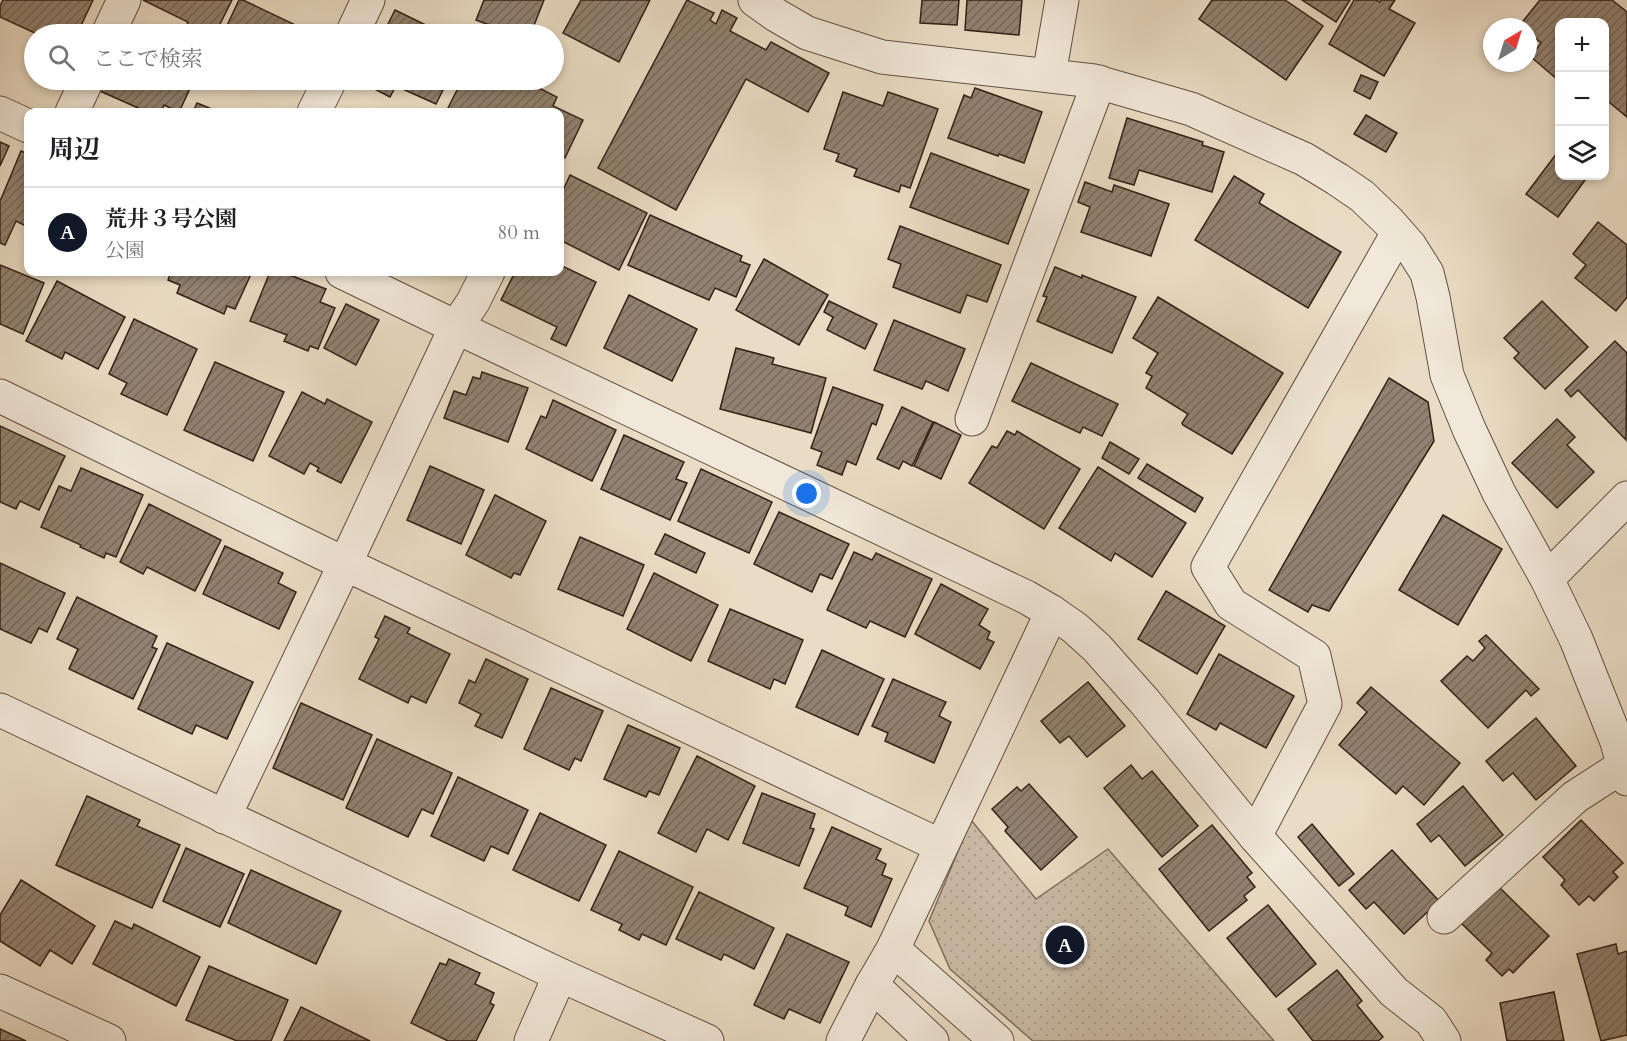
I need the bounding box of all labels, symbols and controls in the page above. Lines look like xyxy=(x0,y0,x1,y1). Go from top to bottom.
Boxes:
north arrow xyxy=(1483,18,1537,72)
map controls xyxy=(1555,18,1609,180)
button: + xyxy=(1555,18,1609,72)
search box xyxy=(24,24,564,90)
icon: search xyxy=(45,41,78,74)
text: ここで検索 xyxy=(93,44,203,74)
button: − xyxy=(1555,72,1609,126)
button: layers xyxy=(1555,126,1609,180)
text: 周辺 xyxy=(48,132,100,167)
text: 荒井３号公園 xyxy=(105,204,237,234)
text: A xyxy=(60,219,75,246)
text: 80 m xyxy=(497,219,540,246)
text: 公園 xyxy=(105,237,145,264)
your location xyxy=(792,479,821,508)
pin: A xyxy=(1046,922,1084,968)

